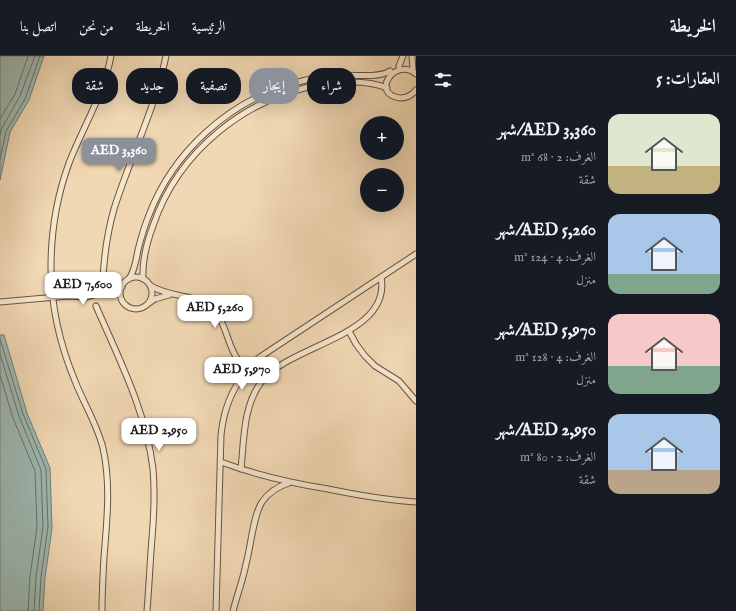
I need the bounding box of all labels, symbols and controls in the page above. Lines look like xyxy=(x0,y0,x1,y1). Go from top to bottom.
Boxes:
text: الخريطة xyxy=(670,15,716,39)
text: اتصل بنا xyxy=(20,18,57,36)
text: من نحن xyxy=(79,18,114,36)
text: الخريطة xyxy=(136,18,170,36)
text: الرئيسية xyxy=(192,18,225,36)
chip: شقة xyxy=(72,68,118,104)
chip: جديد xyxy=(126,68,178,104)
chip: تصفية xyxy=(186,68,241,104)
chip: إيجار xyxy=(249,68,299,104)
chip: شراء xyxy=(307,68,356,104)
icon: filters xyxy=(432,69,454,91)
text: العقارات: 5 xyxy=(656,69,720,90)
map controls xyxy=(360,116,404,212)
button: + xyxy=(360,116,404,160)
text: AED 3,360/شهر xyxy=(497,120,596,141)
icon: home xyxy=(640,130,688,178)
pin: AED 3,360 xyxy=(73,138,165,172)
text: AED 3,360 xyxy=(91,142,147,159)
text: الغرف: 2 · 68 m² xyxy=(521,149,596,166)
button: − xyxy=(360,168,404,212)
text: شقة xyxy=(579,172,596,189)
text: AED 5,260/شهر xyxy=(496,220,596,241)
icon: home xyxy=(640,230,688,278)
text: الغرف: 4 · 124 m² xyxy=(514,249,596,266)
pin: AED 7,600 xyxy=(37,272,129,306)
text: منزل xyxy=(576,272,596,289)
text: AED 7,600 xyxy=(54,276,112,293)
pin: AED 5,260 xyxy=(169,295,261,329)
text: AED 5,260 xyxy=(186,299,244,316)
text: AED 5,970/شهر xyxy=(496,320,596,341)
icon: home xyxy=(640,330,688,378)
text: الغرف: 4 · 128 m² xyxy=(515,349,596,366)
pin: AED 5,970 xyxy=(196,357,288,391)
text: AED 5,970 xyxy=(213,361,271,378)
text: منزل xyxy=(576,372,596,389)
pin: AED 2,950 xyxy=(113,418,205,452)
text: AED 2,950/شهر xyxy=(496,420,596,441)
text: AED 2,950 xyxy=(130,422,188,439)
icon: home xyxy=(640,430,688,478)
text: الغرف: 2 · 80 m² xyxy=(520,449,596,466)
text: شقة xyxy=(579,472,596,489)

